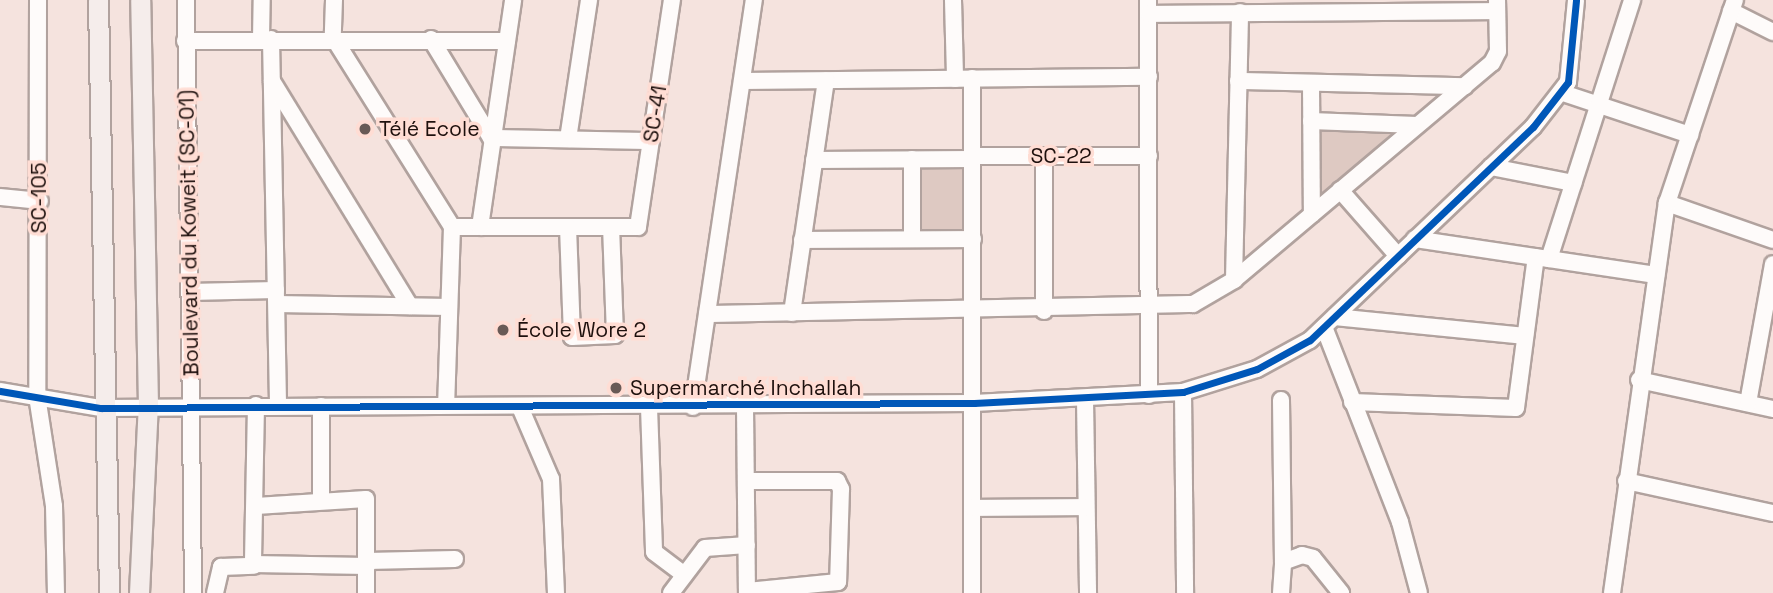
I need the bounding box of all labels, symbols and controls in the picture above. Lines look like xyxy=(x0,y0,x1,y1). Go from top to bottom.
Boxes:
street label: SC-41 xyxy=(638,84,672,144)
street label: Boulevard du Koweit (SC-01) xyxy=(174,90,204,376)
place label: Télé Ecole xyxy=(379,116,480,142)
marker: Télé Ecole xyxy=(357,121,373,137)
street label: SC-22 xyxy=(1030,143,1092,169)
street label: SC-105 xyxy=(26,163,52,233)
place label: École Wore 2 xyxy=(517,317,646,343)
marker: École Wore 2 xyxy=(495,322,511,338)
place label: Supermarché Inchallah xyxy=(630,375,861,401)
marker: Supermarché Inchallah xyxy=(608,380,624,396)

